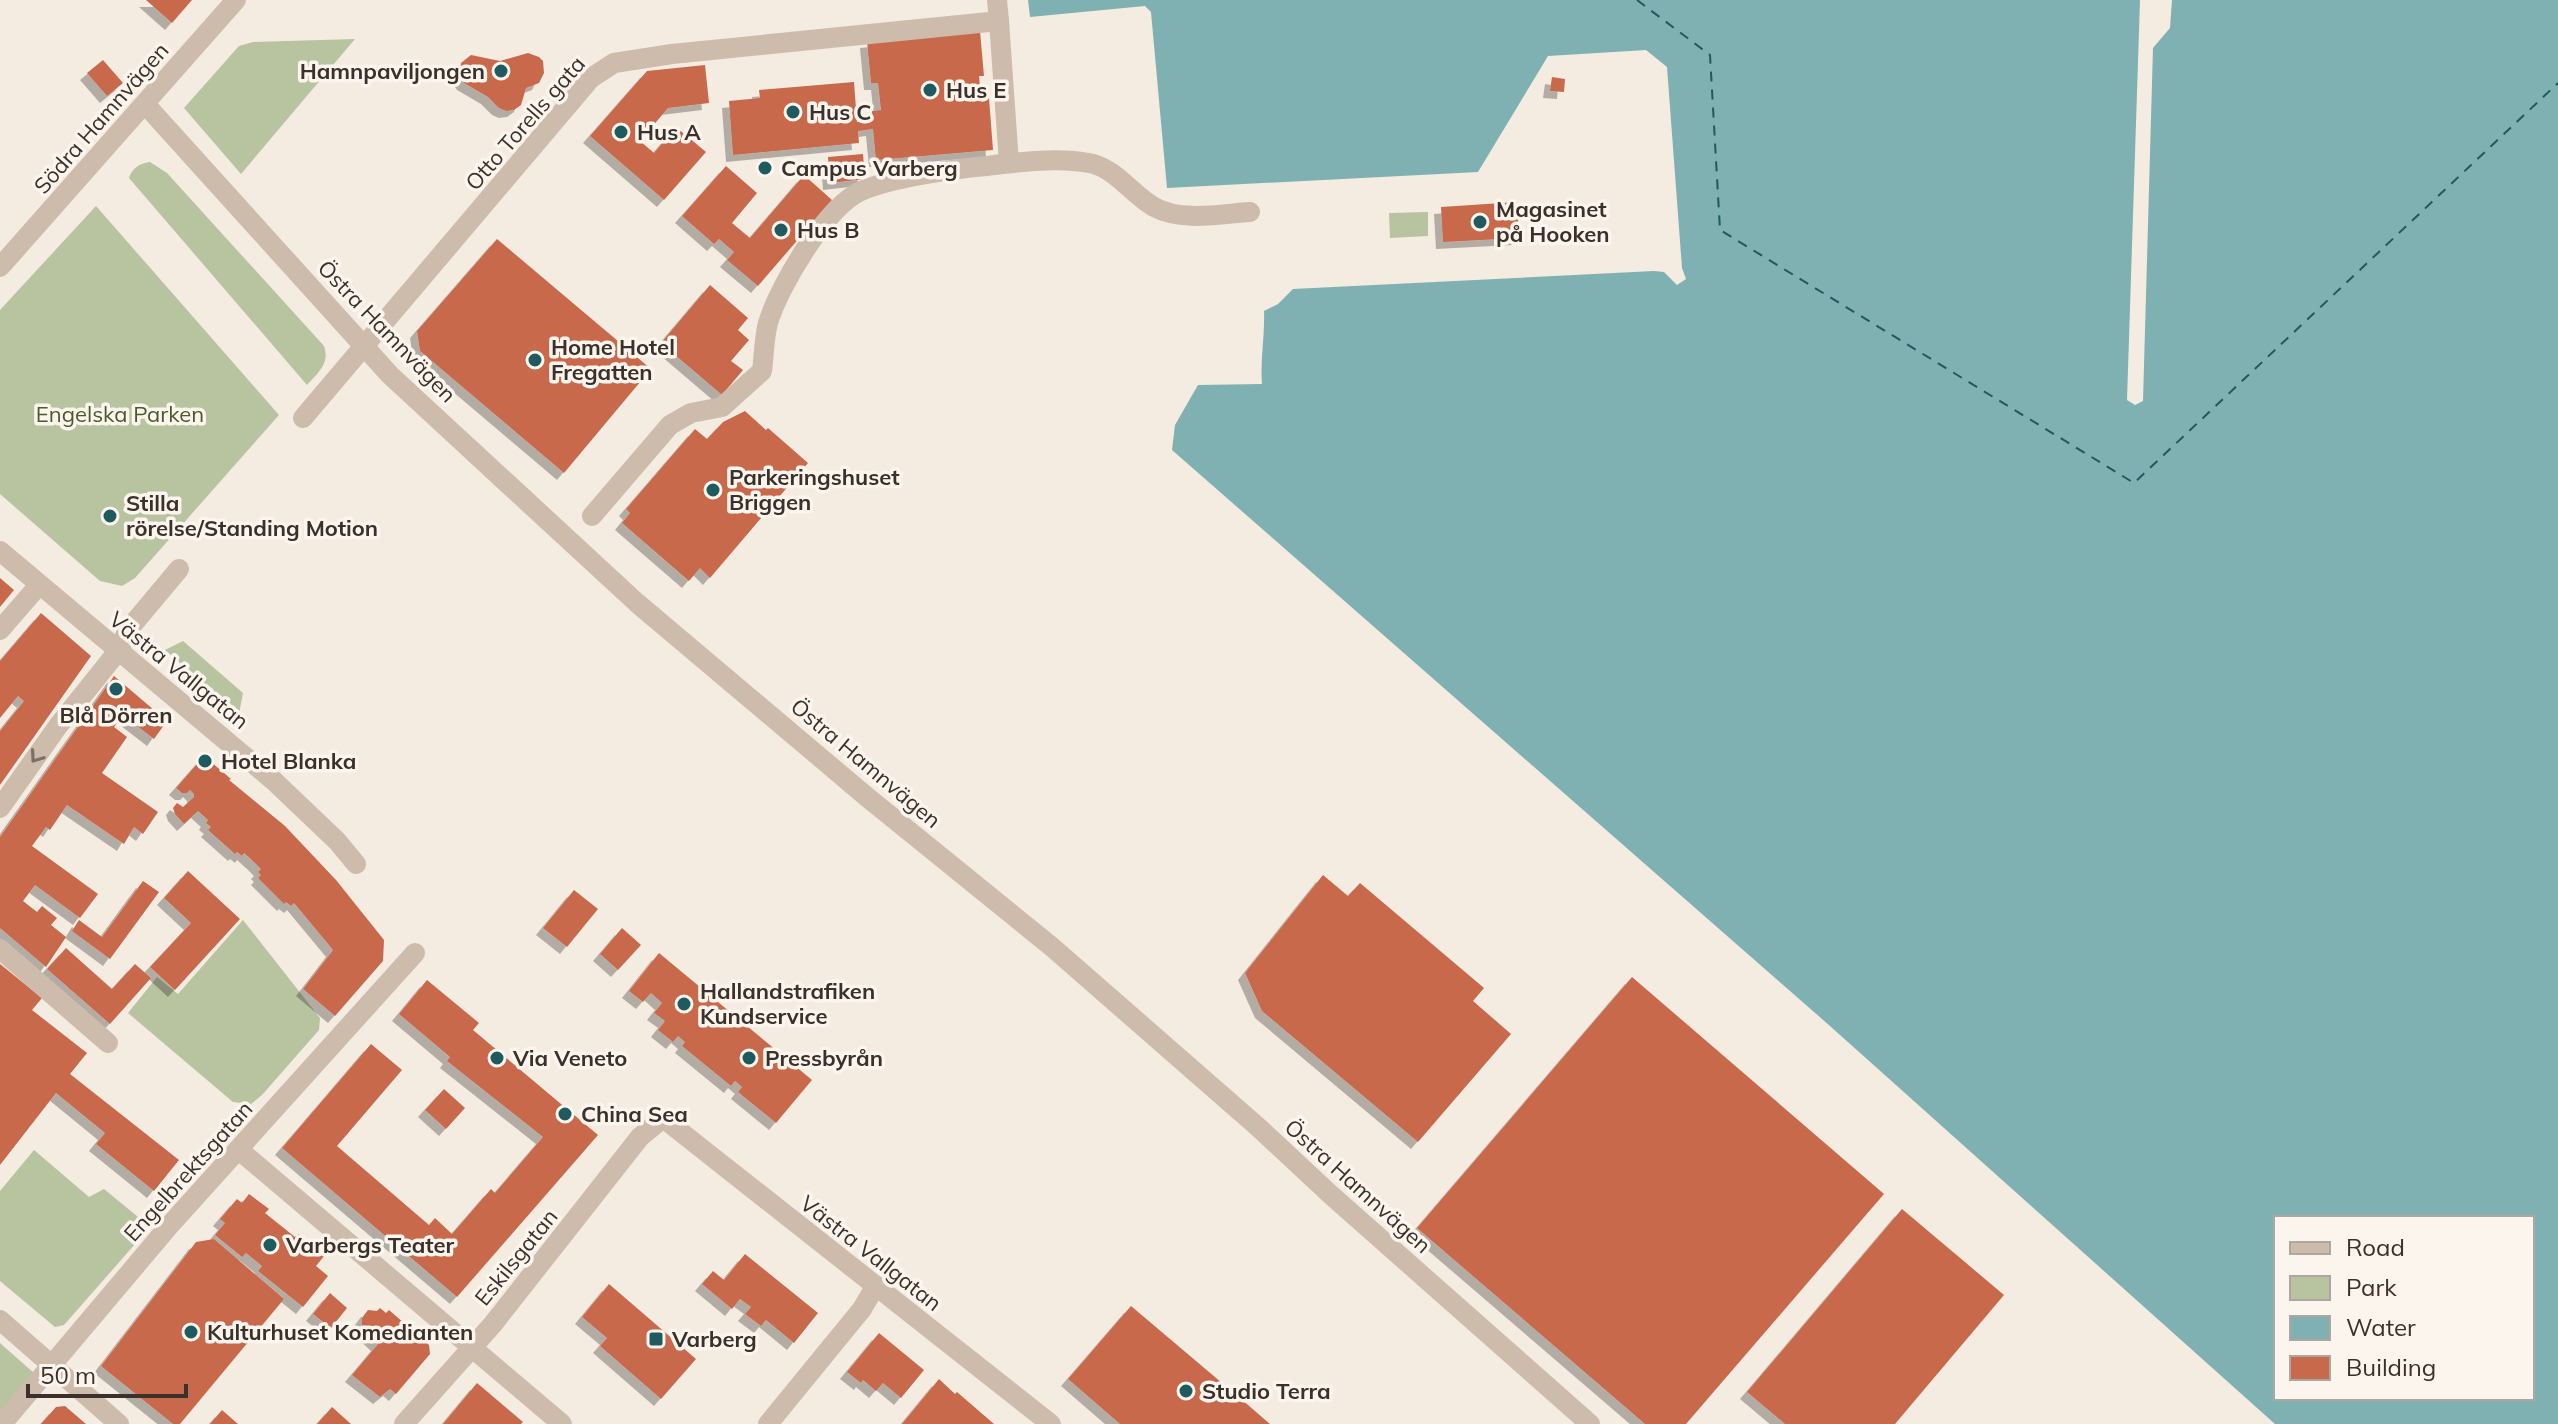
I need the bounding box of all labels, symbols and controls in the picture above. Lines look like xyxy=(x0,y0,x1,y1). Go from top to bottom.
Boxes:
street label: Södra Hamnvägen xyxy=(28,37,174,199)
street label: Otto Torells gata xyxy=(459,50,591,196)
place label: Hamnpaviljongen xyxy=(300,57,485,85)
marker: Hamnpaviljongen xyxy=(492,62,510,80)
place label: Hus E xyxy=(946,76,1006,104)
marker: Hus E xyxy=(921,81,939,99)
place label: Hus C xyxy=(809,98,871,126)
marker: Hus C xyxy=(784,103,802,121)
place label: Hus A xyxy=(637,118,701,146)
marker: Hus A xyxy=(612,123,630,141)
place label: Campus Varberg xyxy=(781,154,958,182)
marker: Campus Varberg xyxy=(756,159,774,177)
place label: Magasinet på Hooken xyxy=(1496,195,1610,248)
marker: Magasinet på Hooken xyxy=(1471,213,1489,231)
place label: Hus B xyxy=(797,216,859,244)
marker: Hus B xyxy=(772,221,790,239)
street label: Östra Hamnvägen xyxy=(312,254,462,408)
place label: Home Hotel Fregatten xyxy=(551,333,675,386)
marker: Home Hotel Fregatten xyxy=(526,351,544,369)
park label: Engelska Parken xyxy=(36,400,204,428)
place label: Parkeringshuset Briggen xyxy=(729,463,900,516)
marker: Parkeringshuset Briggen xyxy=(704,481,722,499)
place label: Stilla rörelse/Standing Motion xyxy=(126,489,378,542)
marker: Stilla rörelse/Standing Motion xyxy=(101,507,119,525)
street label: Västra Vallgatan xyxy=(103,605,255,735)
marker: Blå Dörren xyxy=(107,680,125,698)
street label: Östra Hamnvägen xyxy=(785,692,947,834)
place label: Blå Dörren xyxy=(60,701,172,729)
place label: Hotel Blanka xyxy=(221,747,357,775)
one-way arrow xyxy=(31,748,46,763)
marker: Hotel Blanka xyxy=(196,752,214,770)
place label: Hallandstrafiken Kundservice xyxy=(700,977,875,1030)
marker: Hallandstrafiken Kundservice xyxy=(675,995,693,1013)
place label: Via Veneto xyxy=(512,1044,627,1072)
place label: Pressbyrån xyxy=(765,1044,883,1072)
marker: Via Veneto xyxy=(488,1049,506,1067)
marker: Pressbyrån xyxy=(740,1049,758,1067)
street label: Engelbrektsgatan xyxy=(118,1095,258,1247)
place label: China Sea xyxy=(581,1100,688,1128)
marker: China Sea xyxy=(556,1105,574,1123)
street label: Östra Hamnvägen xyxy=(1279,1113,1437,1259)
street label: Västra Vallgatan xyxy=(795,1189,947,1317)
street label: Eskilsgatan xyxy=(468,1203,564,1311)
legend xyxy=(2274,1216,2534,1400)
place label: Varbergs Teater xyxy=(285,1231,455,1259)
text: Road xyxy=(2346,1232,2405,1262)
marker: Varbergs Teater xyxy=(261,1236,279,1254)
text: Park xyxy=(2346,1272,2397,1302)
text: Water xyxy=(2346,1312,2416,1342)
place label: Kulturhuset Komedianten xyxy=(207,1318,473,1346)
marker: Kulturhuset Komedianten xyxy=(182,1323,200,1341)
place label: Varberg xyxy=(671,1325,757,1353)
marker: Varberg xyxy=(647,1330,665,1348)
scale bar xyxy=(28,1348,186,1398)
text: Building xyxy=(2346,1352,2436,1382)
text: 50 m xyxy=(40,1360,96,1390)
place label: Studio Terra xyxy=(1202,1377,1331,1405)
marker: Studio Terra xyxy=(1177,1382,1195,1400)

